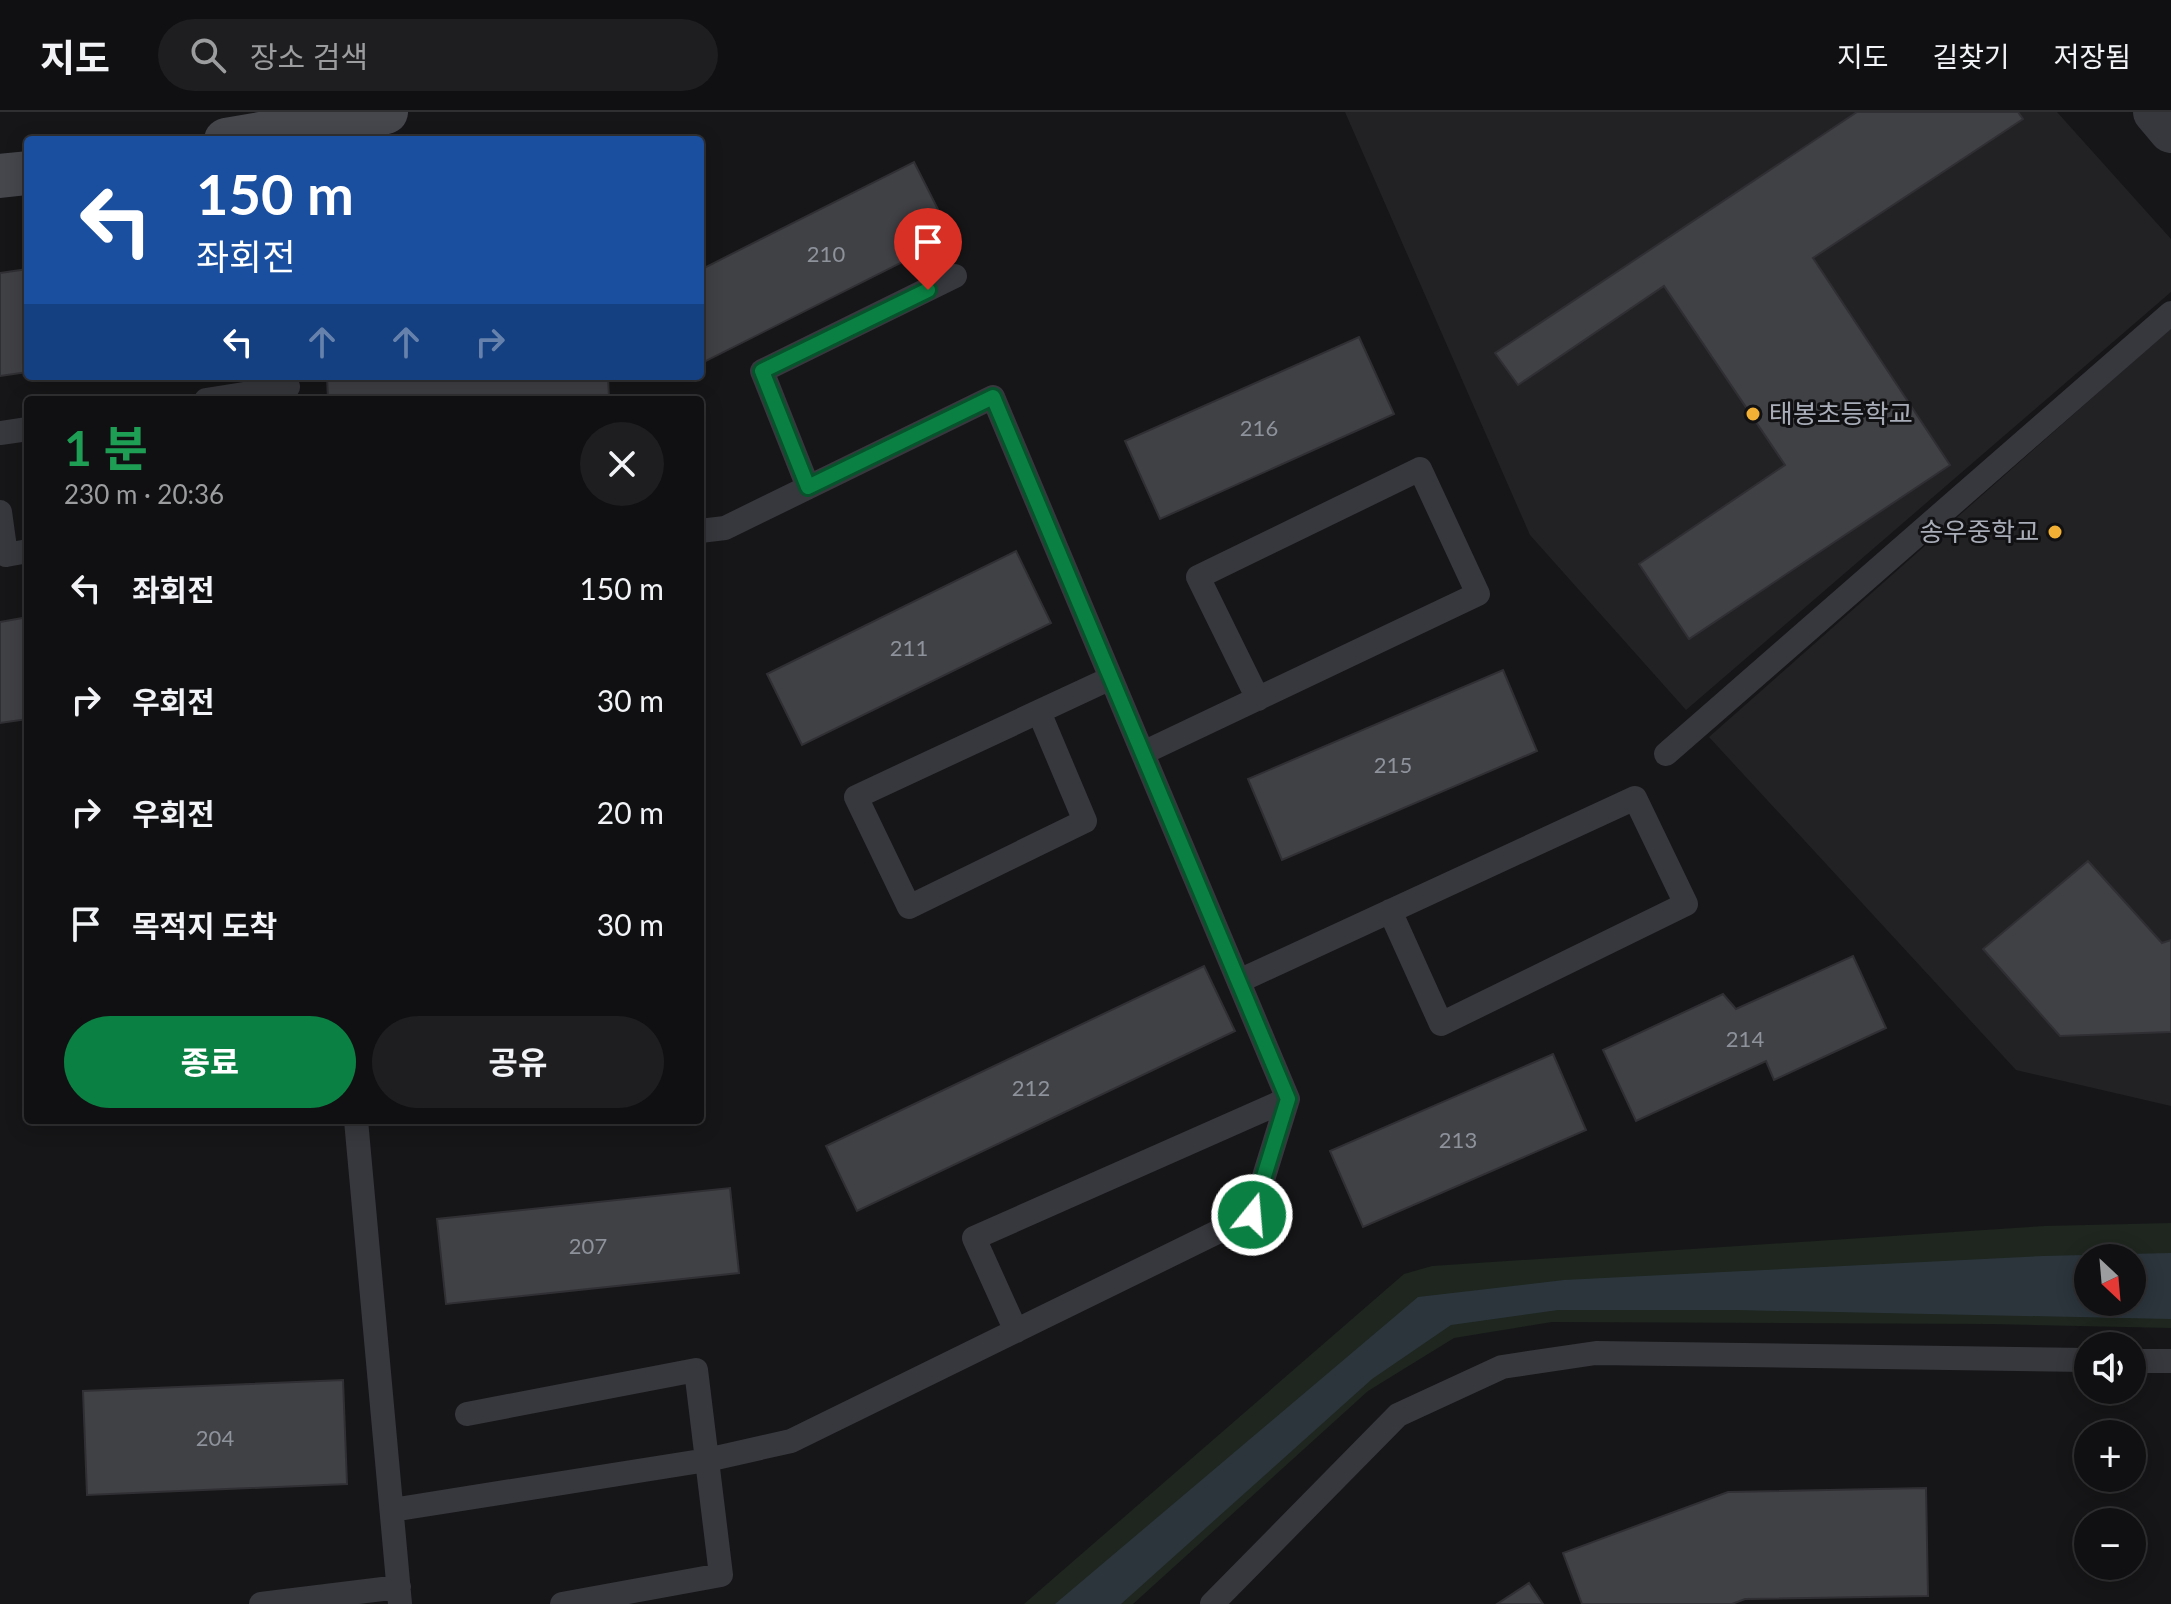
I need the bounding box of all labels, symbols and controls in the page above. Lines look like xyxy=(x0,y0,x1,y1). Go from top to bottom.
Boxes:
search box xyxy=(158,19,718,91)
icon: search xyxy=(186,33,230,77)
text: 지도 xyxy=(40,34,110,80)
text: 장소 검색 xyxy=(250,38,368,74)
text: 지도 xyxy=(1837,39,1888,73)
text: 길찾기 xyxy=(1932,39,2010,73)
text: 저장됨 xyxy=(2054,39,2131,73)
text: 150 m xyxy=(196,160,354,227)
icon: left xyxy=(64,168,168,272)
pin xyxy=(894,208,962,290)
icon: arrive xyxy=(906,220,950,264)
text: 좌회전 xyxy=(196,234,295,278)
house number: 210 xyxy=(807,240,845,267)
icon: left xyxy=(216,320,260,364)
icon: ahead xyxy=(300,320,344,364)
icon: ahead xyxy=(384,320,428,364)
icon: right xyxy=(468,320,512,364)
place label: 태봉초등학교 xyxy=(1769,397,1913,429)
marker: 태봉초등학교 xyxy=(1744,405,1762,423)
house number: 216 xyxy=(1240,414,1278,441)
text: 1 분 xyxy=(64,419,148,476)
button: close xyxy=(580,422,664,506)
text: 230 m · 20:36 xyxy=(64,478,224,510)
place label: 송우중학교 xyxy=(1919,515,2039,547)
marker: 송우중학교 xyxy=(2046,523,2064,541)
icon: left xyxy=(64,566,108,610)
text: 150 m xyxy=(579,570,664,606)
text: 좌회전 xyxy=(132,571,215,607)
house number: 211 xyxy=(890,634,928,661)
icon: right xyxy=(64,678,108,722)
text: 30 m xyxy=(597,682,664,718)
text: 우회전 xyxy=(132,683,215,719)
house number: 215 xyxy=(1374,751,1412,778)
icon: right xyxy=(64,790,108,834)
text: 20 m xyxy=(597,794,664,830)
text: 우회전 xyxy=(132,795,215,831)
icon: arrive xyxy=(64,902,108,946)
text: 30 m xyxy=(597,906,664,942)
text: 목적지 도착 xyxy=(132,907,277,943)
button: 종료 xyxy=(64,1016,356,1108)
button: 공유 xyxy=(372,1016,664,1108)
house number: 214 xyxy=(1726,1025,1764,1052)
house number: 212 xyxy=(1012,1074,1050,1101)
house number: 213 xyxy=(1439,1126,1477,1153)
position arrow xyxy=(1210,1173,1294,1257)
house number: 207 xyxy=(569,1232,607,1259)
north arrow xyxy=(2074,1244,2146,1316)
map controls xyxy=(2074,1244,2146,1580)
button: sound xyxy=(2074,1332,2146,1404)
button: + xyxy=(2074,1420,2146,1492)
house number: 204 xyxy=(196,1424,234,1451)
button: − xyxy=(2074,1508,2146,1580)

